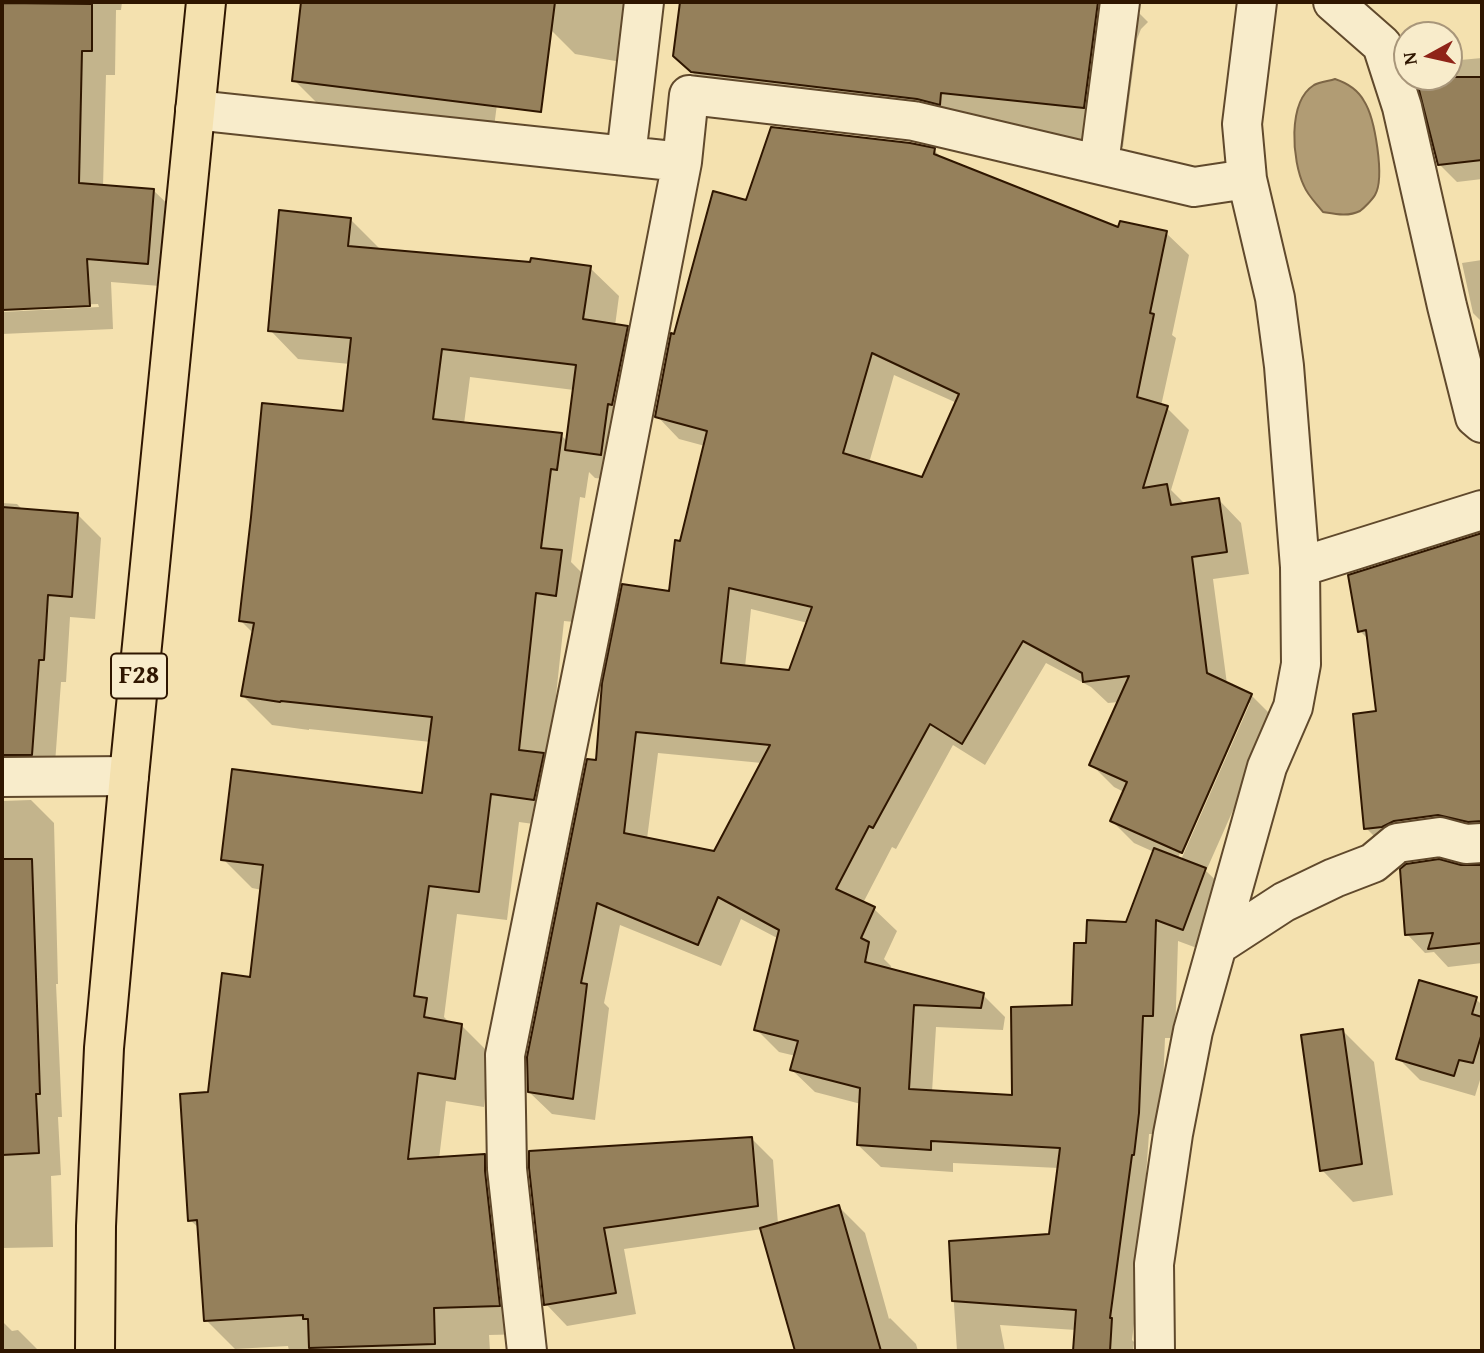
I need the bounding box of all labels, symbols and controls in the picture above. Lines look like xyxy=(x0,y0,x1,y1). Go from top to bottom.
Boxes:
north arrow xyxy=(1393,21,1463,91)
text: N xyxy=(1394,50,1424,67)
road number: F28 xyxy=(111,654,167,698)

